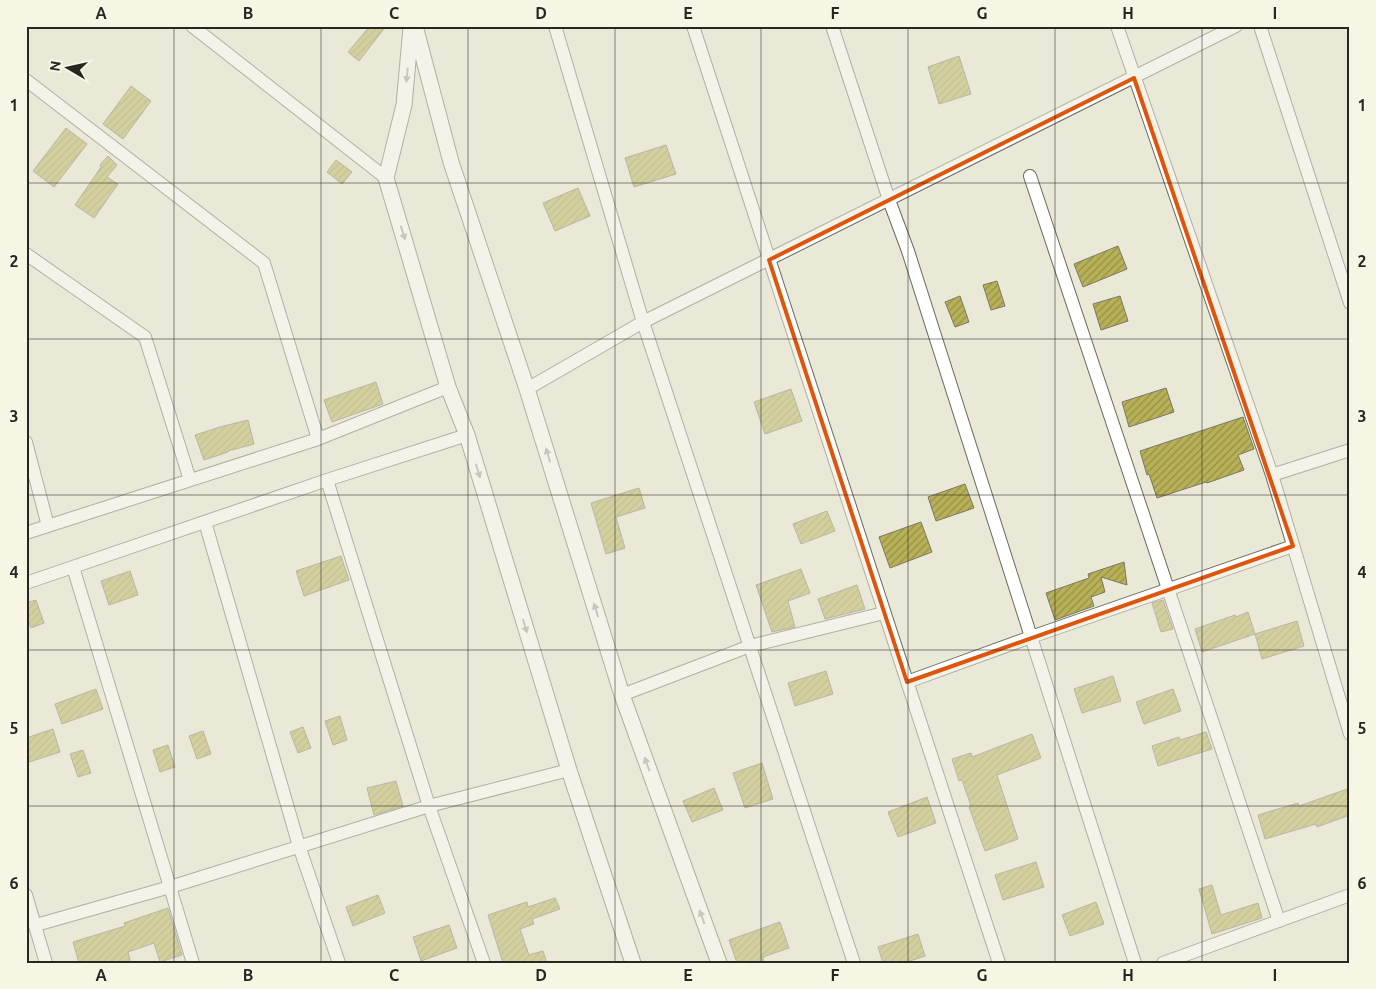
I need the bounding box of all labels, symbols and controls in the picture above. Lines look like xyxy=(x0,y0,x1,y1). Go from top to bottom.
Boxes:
text: A xyxy=(95,4,107,22)
text: B xyxy=(243,4,253,22)
text: C xyxy=(389,4,399,22)
text: D xyxy=(535,4,547,22)
text: E xyxy=(683,4,693,22)
text: F xyxy=(831,4,840,22)
text: G xyxy=(976,4,988,22)
text: H xyxy=(1122,4,1134,22)
text: I xyxy=(1273,4,1277,22)
north arrow xyxy=(42,42,92,92)
text: N xyxy=(46,60,64,72)
one-way arrow xyxy=(403,67,411,83)
text: 1 xyxy=(9,96,19,114)
text: 1 xyxy=(1357,96,1367,114)
one-way arrow xyxy=(399,225,407,240)
text: 2 xyxy=(9,252,19,270)
text: 2 xyxy=(1357,252,1367,270)
text: 3 xyxy=(9,407,19,425)
text: 3 xyxy=(1357,407,1367,425)
one-way arrow xyxy=(543,447,551,462)
one-way arrow xyxy=(475,463,483,478)
text: 4 xyxy=(9,563,19,581)
text: 4 xyxy=(1357,563,1367,581)
one-way arrow xyxy=(591,602,599,617)
one-way arrow xyxy=(522,619,530,634)
text: 5 xyxy=(9,719,19,737)
text: 5 xyxy=(1357,719,1367,737)
one-way arrow xyxy=(643,756,651,771)
text: 6 xyxy=(9,874,19,892)
text: 6 xyxy=(1357,874,1367,892)
one-way arrow xyxy=(698,909,706,924)
text: A xyxy=(95,966,107,984)
text: B xyxy=(243,966,253,984)
text: C xyxy=(389,966,399,984)
text: D xyxy=(535,966,547,984)
text: E xyxy=(683,966,693,984)
text: F xyxy=(831,966,840,984)
text: G xyxy=(976,966,988,984)
text: H xyxy=(1122,966,1134,984)
text: I xyxy=(1273,966,1277,984)

